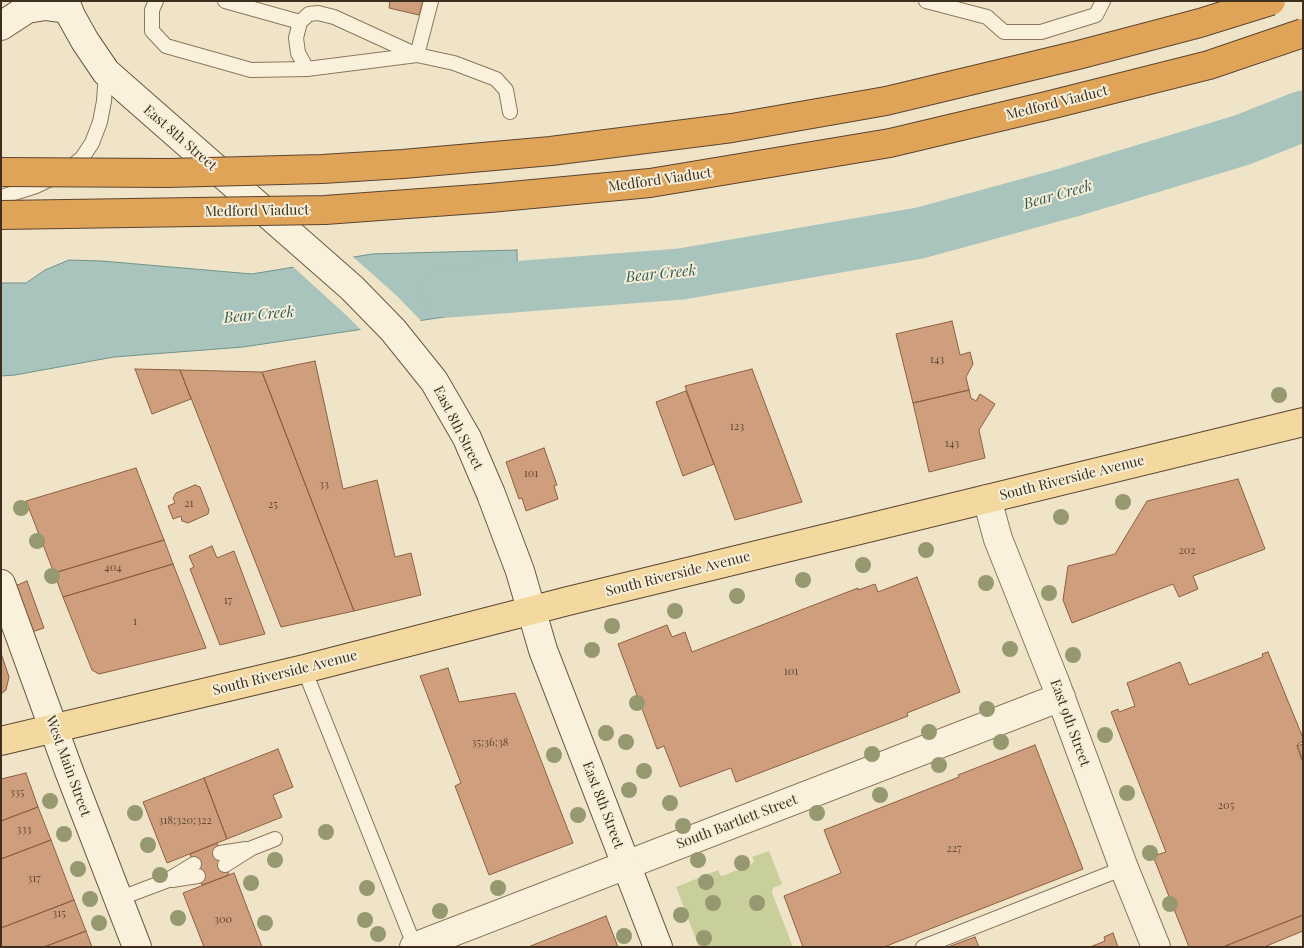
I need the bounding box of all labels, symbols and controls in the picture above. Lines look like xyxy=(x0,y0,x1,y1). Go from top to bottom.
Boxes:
street label: Medford Viaduct xyxy=(1004,82,1110,124)
street label: East 8th Street xyxy=(140,102,220,174)
street label: Medford Viaduct xyxy=(607,164,713,196)
water label: Bear Creek xyxy=(1022,177,1094,213)
street label: Medford Viaduct xyxy=(205,202,309,220)
water label: Bear Creek xyxy=(625,261,697,287)
water label: Bear Creek xyxy=(223,303,295,327)
house number: 143 xyxy=(930,353,944,367)
street label: East 8th Street xyxy=(430,383,486,473)
house number: 123 xyxy=(730,420,744,434)
house number: 143 xyxy=(945,437,959,451)
street label: South Riverside Avenue xyxy=(998,452,1146,504)
house number: 101 xyxy=(524,467,538,481)
house number: 33 xyxy=(319,478,329,492)
house number: 21 xyxy=(184,497,194,511)
house number: 25 xyxy=(268,498,278,512)
house number: 202 xyxy=(1178,544,1196,558)
street label: South Riverside Avenue xyxy=(604,548,752,600)
house number: 404 xyxy=(104,561,122,575)
house number: 17 xyxy=(224,594,232,608)
house number: 1 xyxy=(133,615,137,629)
street label: South Riverside Avenue xyxy=(211,647,359,699)
house number: 101 xyxy=(784,665,798,679)
street label: East 9th Street xyxy=(1046,677,1094,769)
street label: West Main Street xyxy=(42,713,94,819)
house number: 35;36;38 xyxy=(471,736,509,750)
street label: East 8th Street xyxy=(579,759,627,851)
house number: 335 xyxy=(10,786,24,800)
street label: South Bartlett Street xyxy=(674,791,800,853)
house number: 205 xyxy=(1218,799,1234,813)
house number: 318;320;322 xyxy=(158,814,212,828)
house number: 333 xyxy=(17,823,31,837)
house number: 227 xyxy=(946,842,962,856)
house number: 317 xyxy=(27,872,41,886)
house number: 315 xyxy=(52,907,66,921)
house number: 300 xyxy=(214,913,232,927)

